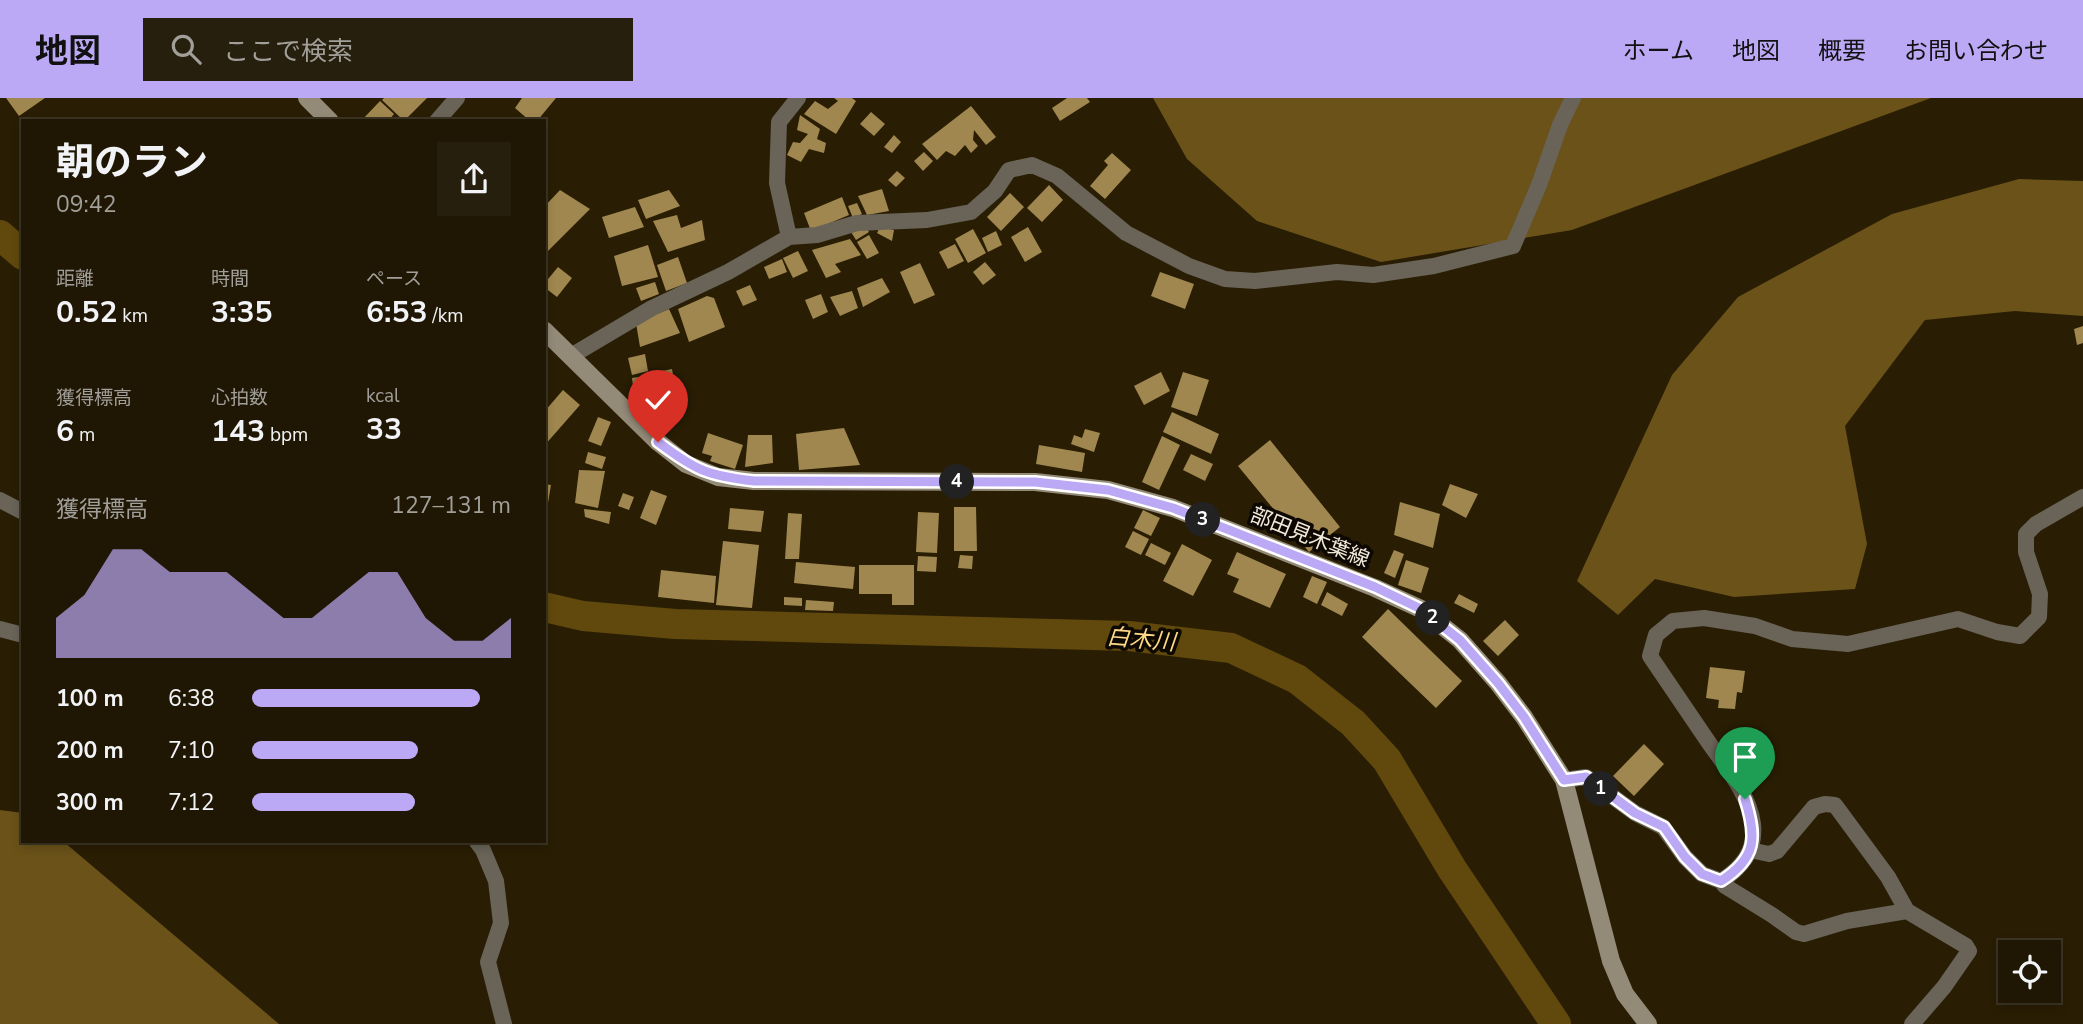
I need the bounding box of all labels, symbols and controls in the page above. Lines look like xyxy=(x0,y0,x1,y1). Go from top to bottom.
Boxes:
search box xyxy=(143,18,633,81)
text: 地図 xyxy=(35,29,101,74)
icon: search xyxy=(167,30,205,68)
text: ここで検索 xyxy=(223,34,353,69)
text: ホーム xyxy=(1623,35,1694,67)
text: 地図 xyxy=(1732,35,1780,67)
text: 概要 xyxy=(1818,35,1866,67)
text: お問い合わせ xyxy=(1904,35,2048,67)
text: 朝のラン xyxy=(56,137,208,188)
button: share xyxy=(437,142,511,216)
text: 09:42 xyxy=(56,189,116,220)
text: 距離 xyxy=(56,266,94,292)
text: 時間 xyxy=(211,266,249,292)
text: ペース xyxy=(366,266,422,292)
text: 0.52 xyxy=(56,292,117,333)
text: 3:35 xyxy=(211,292,272,333)
text: 6:53 xyxy=(366,292,427,333)
text: km xyxy=(117,303,148,329)
text: /km xyxy=(427,303,463,329)
pin xyxy=(628,370,688,442)
icon: check xyxy=(639,381,677,419)
text: kcal xyxy=(366,383,400,409)
text: 獲得標高 xyxy=(56,385,132,411)
text: 心拍数 xyxy=(211,385,268,411)
text: 33 xyxy=(366,409,402,450)
text: 6 xyxy=(56,411,74,452)
text: 143 xyxy=(211,411,265,452)
text: m xyxy=(74,422,95,448)
text: bpm xyxy=(265,422,308,448)
pin: 4 xyxy=(940,464,974,500)
text: 4 xyxy=(951,468,962,494)
text: 127–131 m xyxy=(391,490,511,521)
text: 獲得標高 xyxy=(56,494,148,525)
street label: 部田見木葉線 xyxy=(1246,500,1374,574)
pin: 3 xyxy=(1186,502,1220,538)
text: 3 xyxy=(1197,506,1208,532)
pin: 2 xyxy=(1416,601,1450,636)
text: 2 xyxy=(1427,604,1438,630)
water label: 白木川 xyxy=(1105,621,1180,658)
text: 100 m xyxy=(56,683,124,714)
text: 6:38 xyxy=(168,683,215,714)
pin xyxy=(1715,727,1775,799)
text: 200 m xyxy=(56,735,124,766)
text: 7:10 xyxy=(168,735,215,766)
icon: arrive xyxy=(1726,738,1764,776)
pin: 1 xyxy=(1584,772,1618,806)
text: 1 xyxy=(1595,775,1606,801)
text: 300 m xyxy=(56,787,124,818)
text: 7:12 xyxy=(168,787,215,818)
map controls xyxy=(1998,940,2061,1003)
button: locate xyxy=(1998,940,2061,1003)

